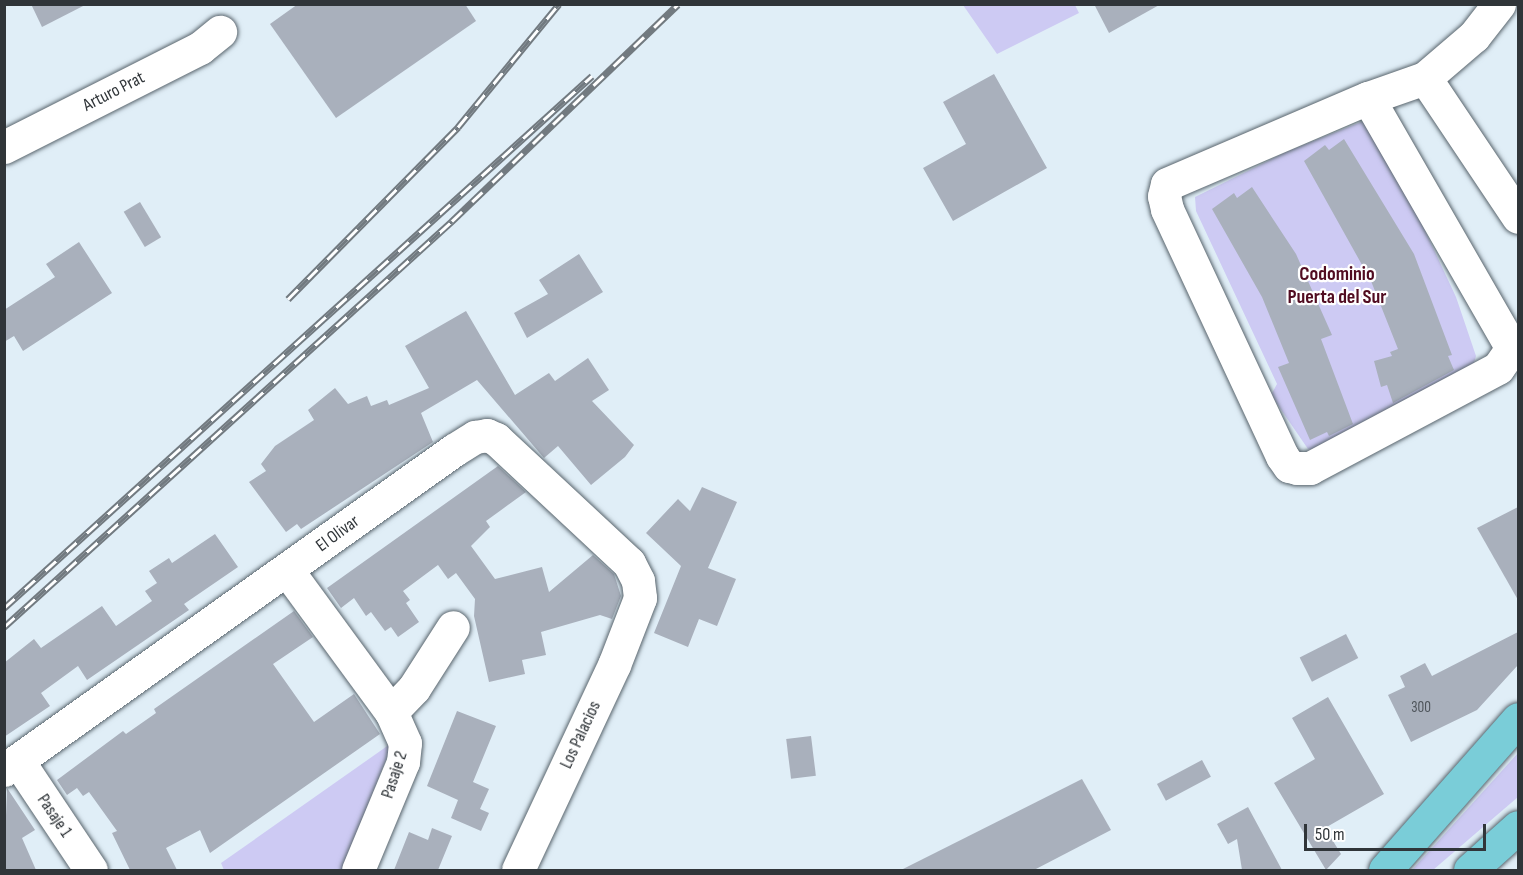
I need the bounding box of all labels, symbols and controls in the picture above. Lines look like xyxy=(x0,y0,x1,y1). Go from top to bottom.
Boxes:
street label: Arturo Prat xyxy=(79,67,149,117)
district label: Codominio Puerta del Sur xyxy=(1287,262,1387,309)
street label: El Olivar xyxy=(312,511,364,557)
street label: Los Palacios xyxy=(556,698,606,772)
house number: 300 xyxy=(1411,699,1431,717)
street label: Pasaje 2 xyxy=(377,749,413,801)
street label: Pasaje 1 xyxy=(32,790,76,842)
scale bar xyxy=(1307,812,1488,850)
text: 50 m xyxy=(1315,824,1345,845)

